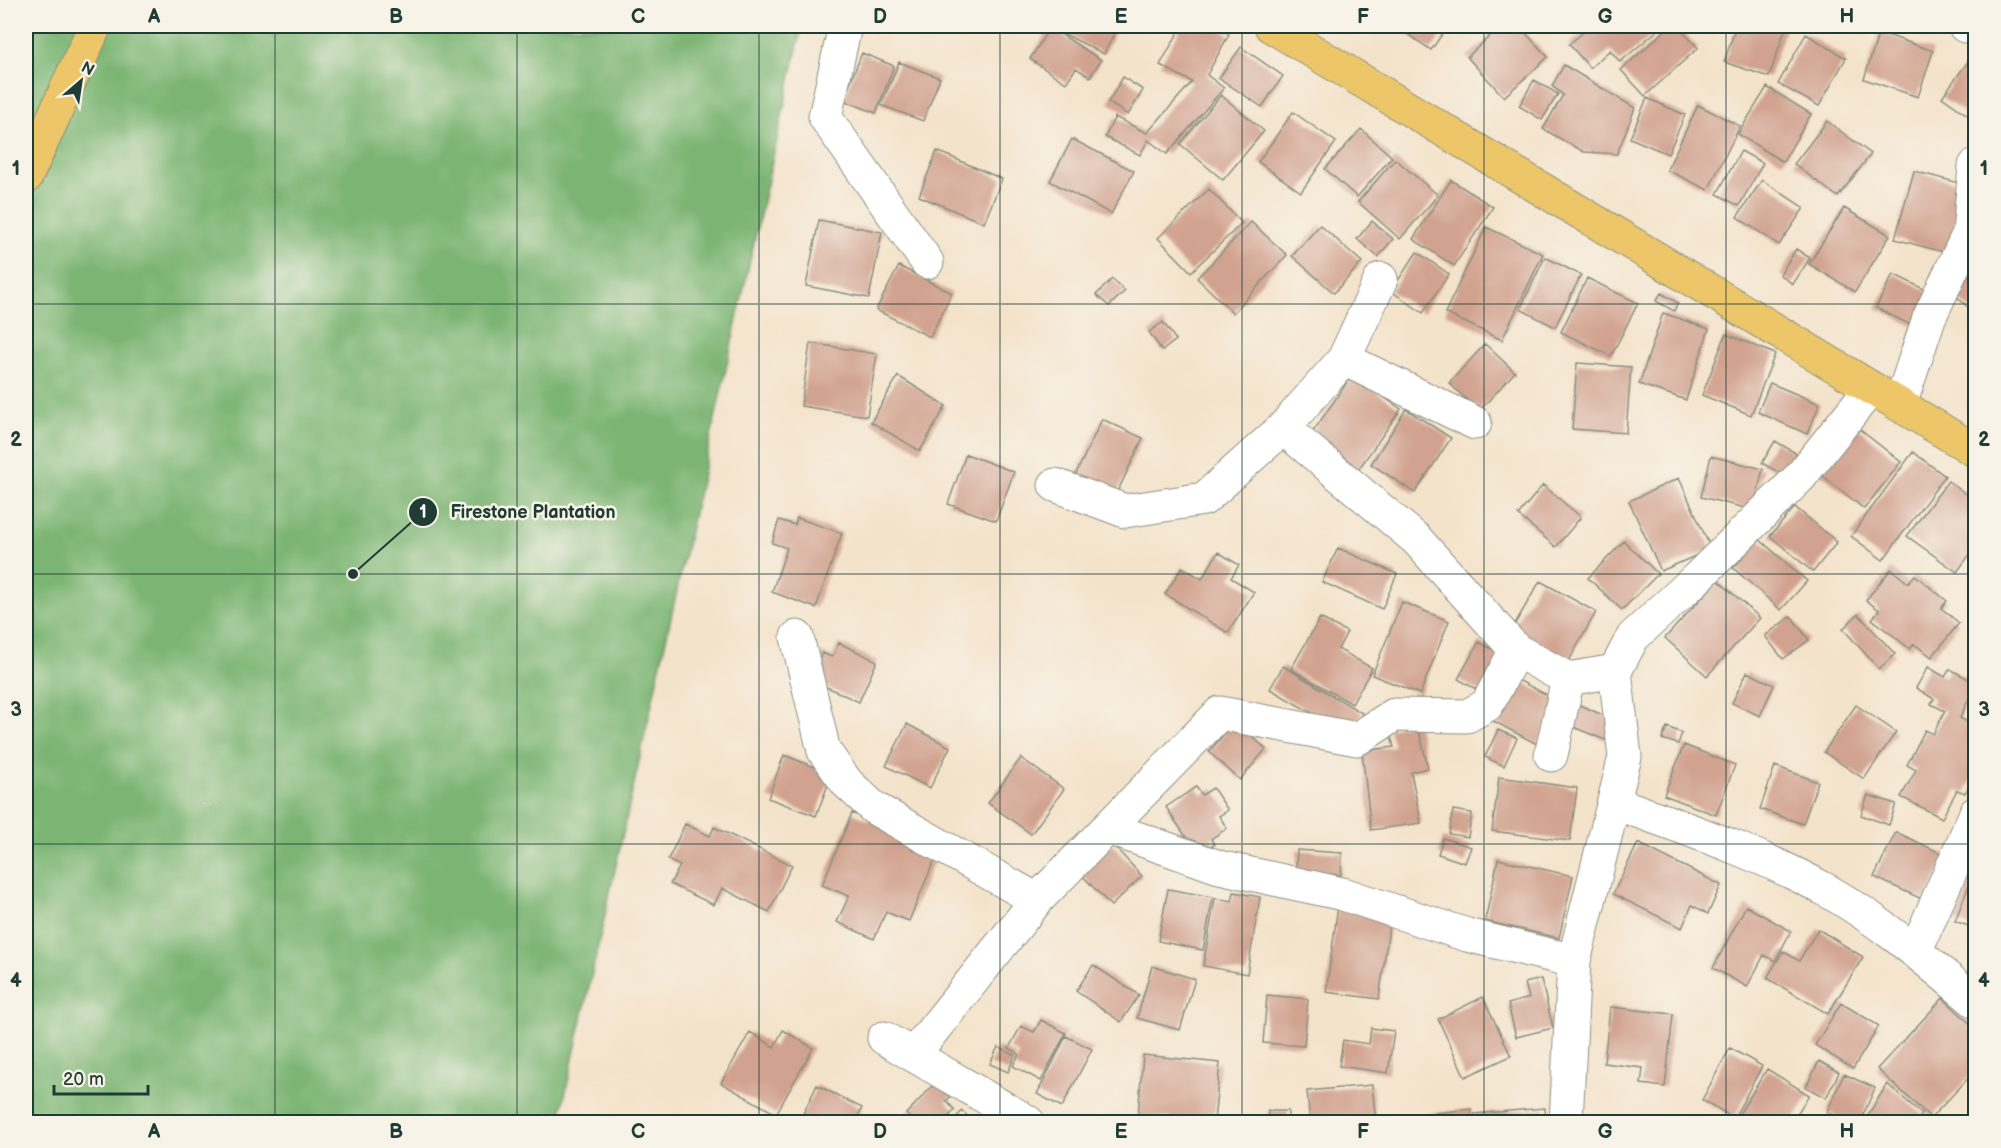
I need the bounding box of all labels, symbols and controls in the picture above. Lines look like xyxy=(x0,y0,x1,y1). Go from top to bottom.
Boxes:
text: A xyxy=(147,5,161,29)
text: B xyxy=(389,5,403,29)
text: C xyxy=(631,5,645,29)
text: D xyxy=(873,5,887,29)
text: E xyxy=(1115,5,1128,29)
text: F xyxy=(1357,5,1369,29)
text: G xyxy=(1598,5,1613,29)
text: H xyxy=(1840,5,1854,29)
north arrow xyxy=(51,51,111,111)
text: N xyxy=(78,58,97,80)
text: 1 xyxy=(12,157,20,181)
text: 1 xyxy=(1980,157,1988,181)
text: 2 xyxy=(10,428,22,452)
text: 2 xyxy=(1978,428,1990,452)
callout: Firestone Plantation xyxy=(408,494,627,530)
text: 1 xyxy=(419,502,427,523)
text: Firestone Plantation xyxy=(451,502,615,523)
text: 3 xyxy=(10,698,22,722)
text: 3 xyxy=(1978,698,1990,722)
text: 4 xyxy=(10,969,22,993)
text: 4 xyxy=(1978,969,1990,993)
scale bar xyxy=(54,1058,148,1096)
text: 20 m xyxy=(63,1069,104,1090)
text: A xyxy=(147,1120,161,1144)
text: B xyxy=(389,1120,403,1144)
text: C xyxy=(631,1120,645,1144)
text: D xyxy=(873,1120,887,1144)
text: E xyxy=(1115,1120,1128,1144)
text: F xyxy=(1357,1120,1369,1144)
text: G xyxy=(1598,1120,1613,1144)
text: H xyxy=(1840,1120,1854,1144)

